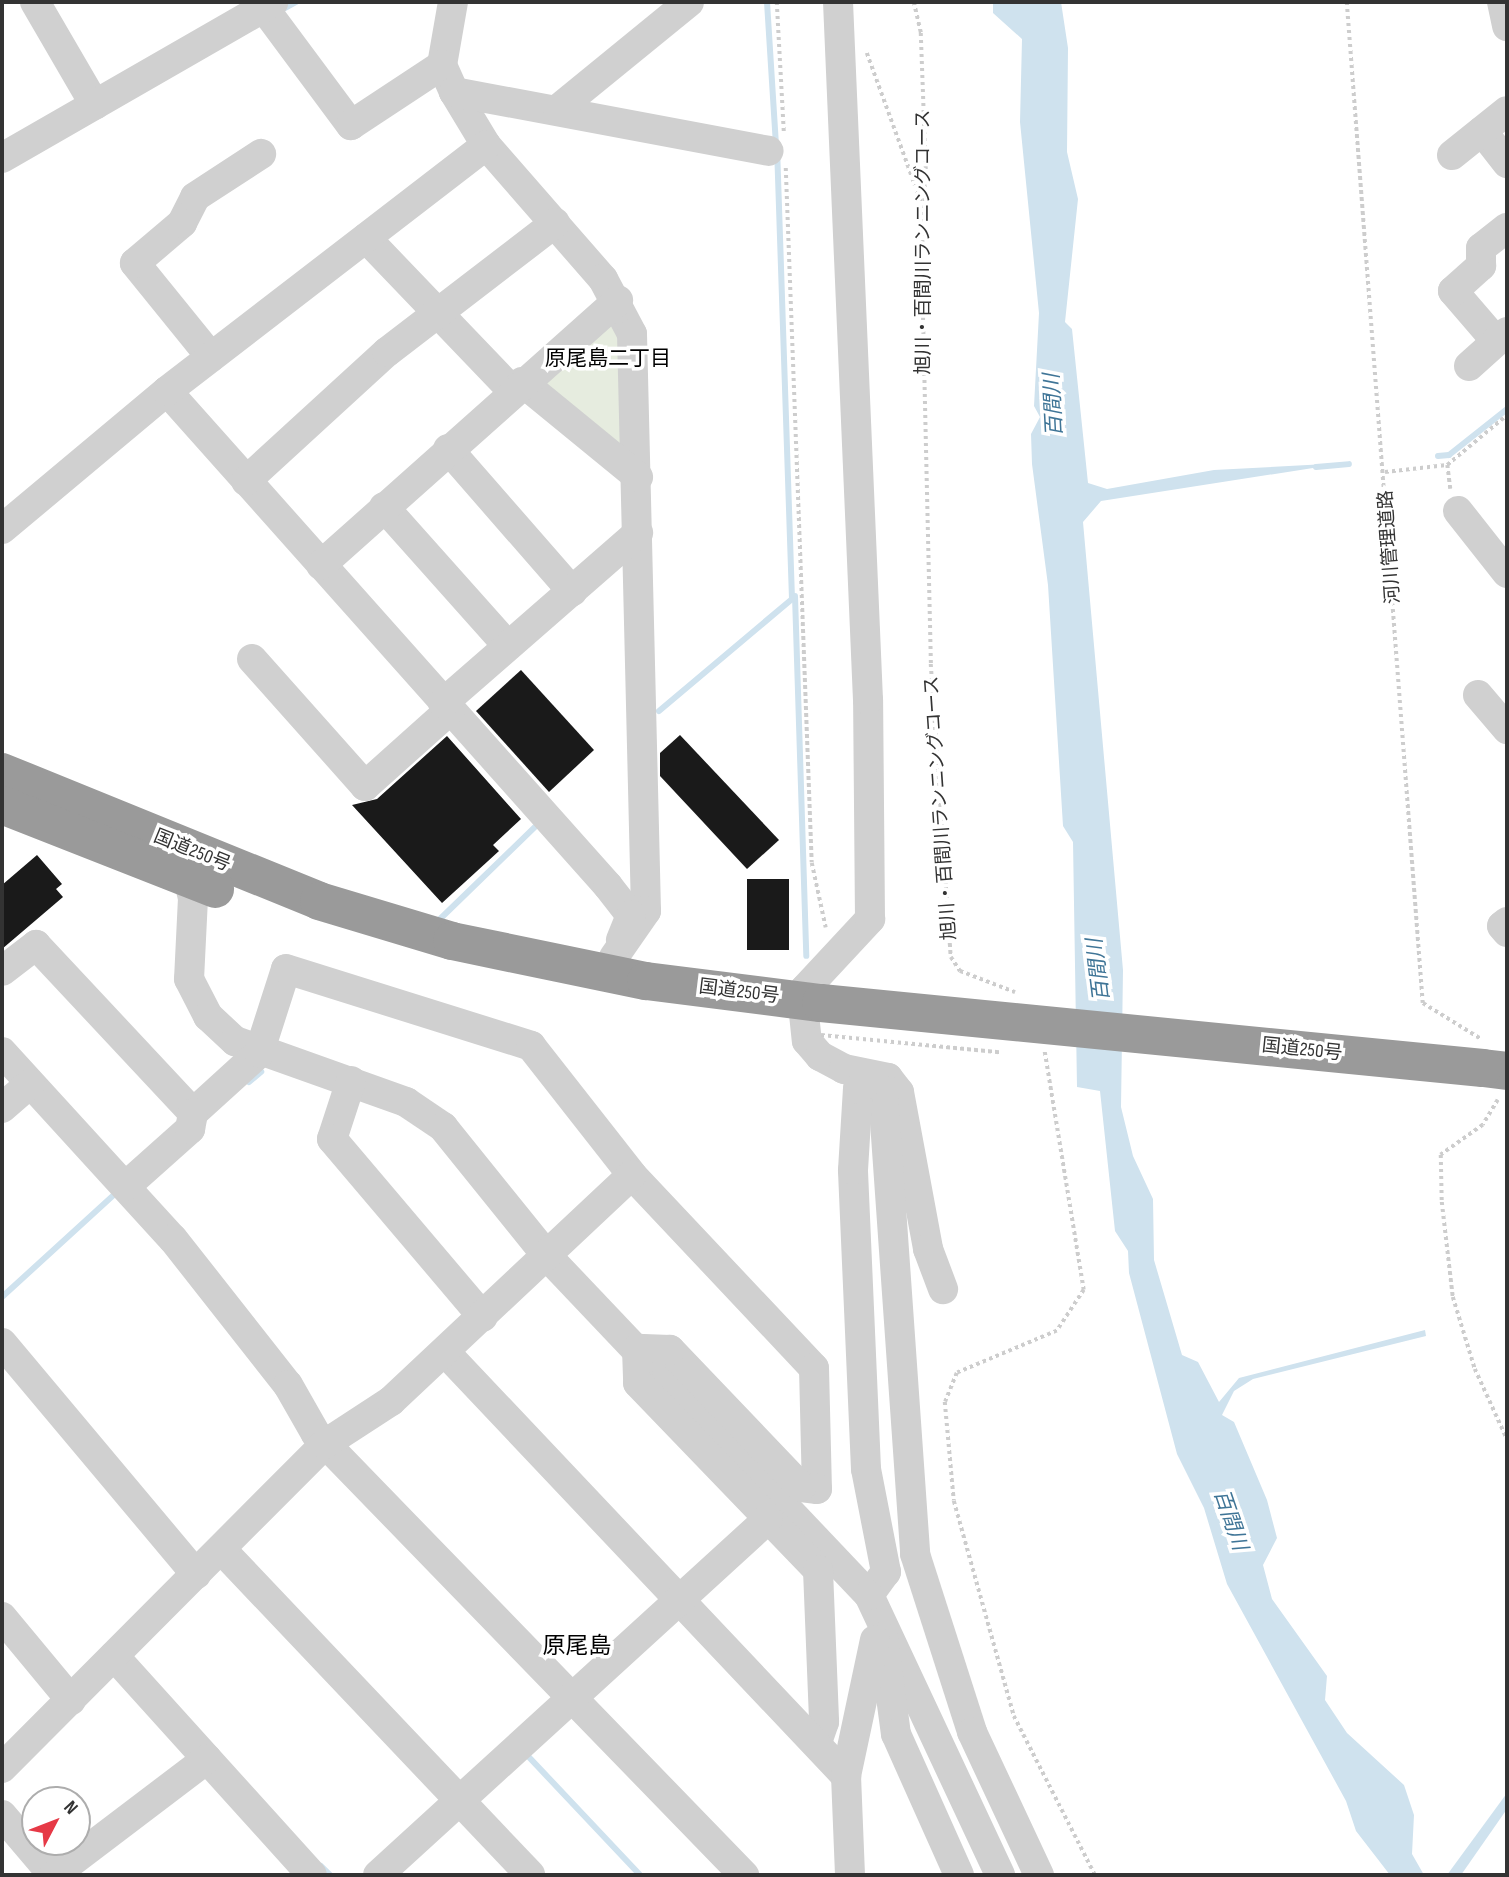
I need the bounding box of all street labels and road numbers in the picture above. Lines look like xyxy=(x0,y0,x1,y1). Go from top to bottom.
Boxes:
street label: 旭川・百間川ランニングコース xyxy=(913,109,935,375)
street label: 河川管理道路 xyxy=(1375,489,1405,605)
street label: 旭川・百間川ランニングコース xyxy=(920,675,962,941)
street label: 国道250号 xyxy=(150,825,234,877)
street label: 国道250号 xyxy=(697,976,781,1008)
street label: 国道250号 xyxy=(1261,1034,1343,1066)

